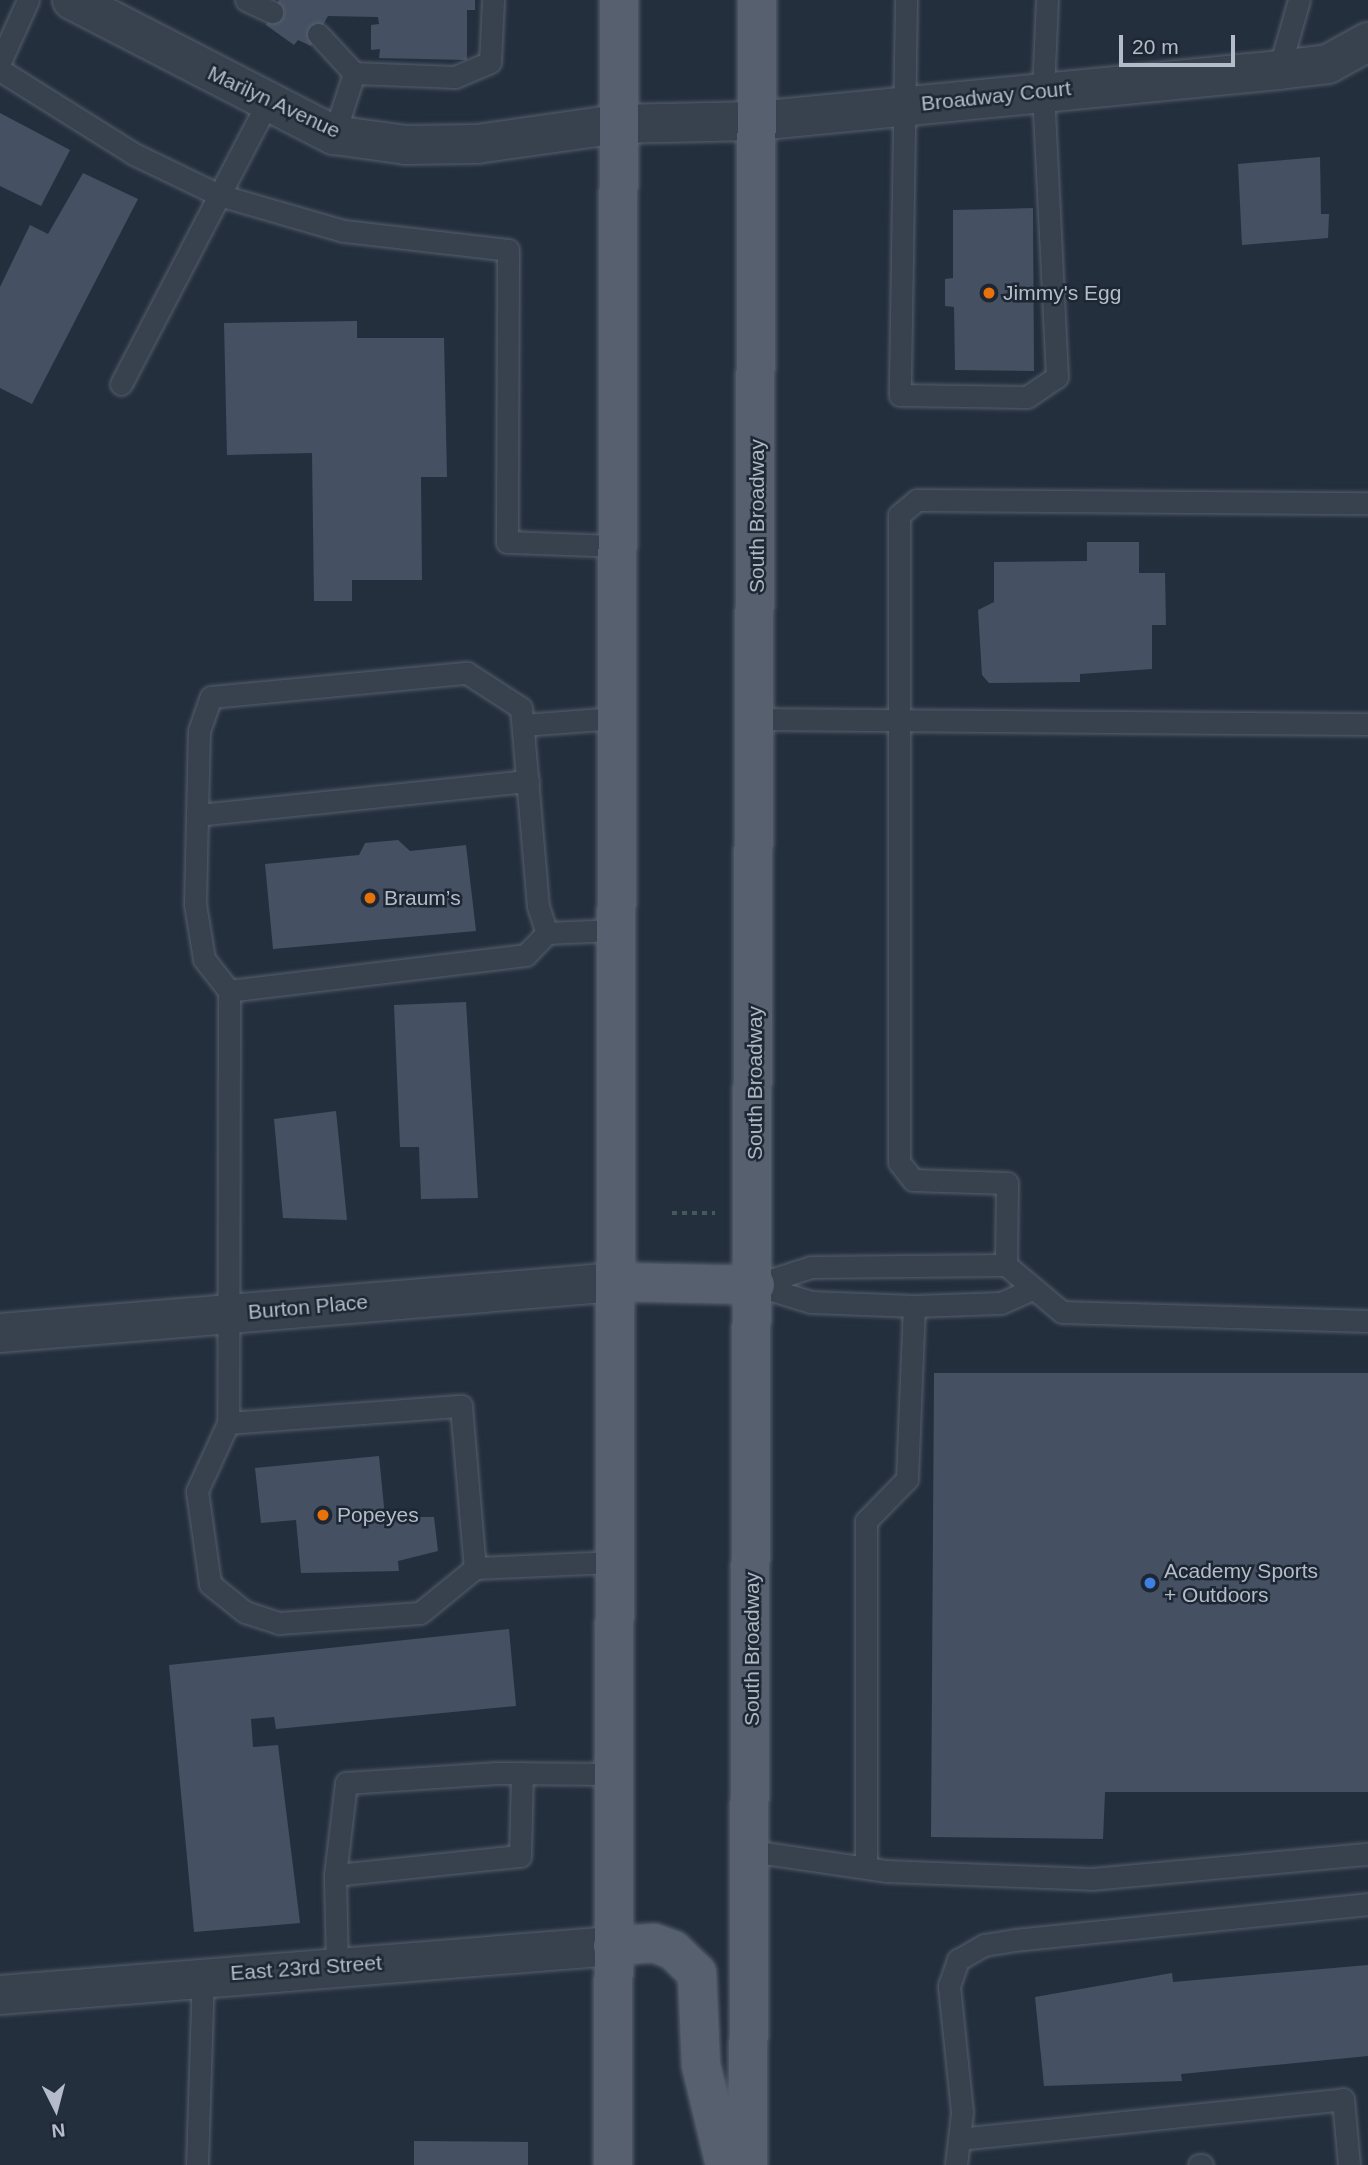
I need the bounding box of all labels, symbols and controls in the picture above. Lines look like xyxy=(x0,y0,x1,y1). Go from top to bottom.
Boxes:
scale bar xyxy=(1123,21,1238,65)
text: 20 m xyxy=(1132,35,1179,58)
street label: Marilyn Avenue xyxy=(203,60,345,144)
street label: Broadway Court xyxy=(920,76,1072,116)
place label: Jimmy's Egg xyxy=(1003,280,1121,306)
marker: Jimmy's Egg xyxy=(981,285,997,301)
street label: South Broadway xyxy=(744,439,770,593)
place label: Braum’s xyxy=(384,885,461,911)
marker: Braum’s xyxy=(362,890,378,906)
street label: South Broadway xyxy=(742,1006,768,1160)
street label: Burton Place xyxy=(247,1289,369,1325)
place label: Popeyes xyxy=(337,1502,419,1528)
marker: Popeyes xyxy=(315,1507,331,1523)
place label: Academy Sports + Outdoors xyxy=(1164,1558,1318,1608)
street label: South Broadway xyxy=(739,1572,765,1726)
marker: Academy Sports + Outdoors xyxy=(1142,1575,1158,1591)
street label: East 23rd Street xyxy=(229,1950,383,1986)
north arrow xyxy=(21,2074,91,2144)
text: N xyxy=(50,2119,66,2142)

